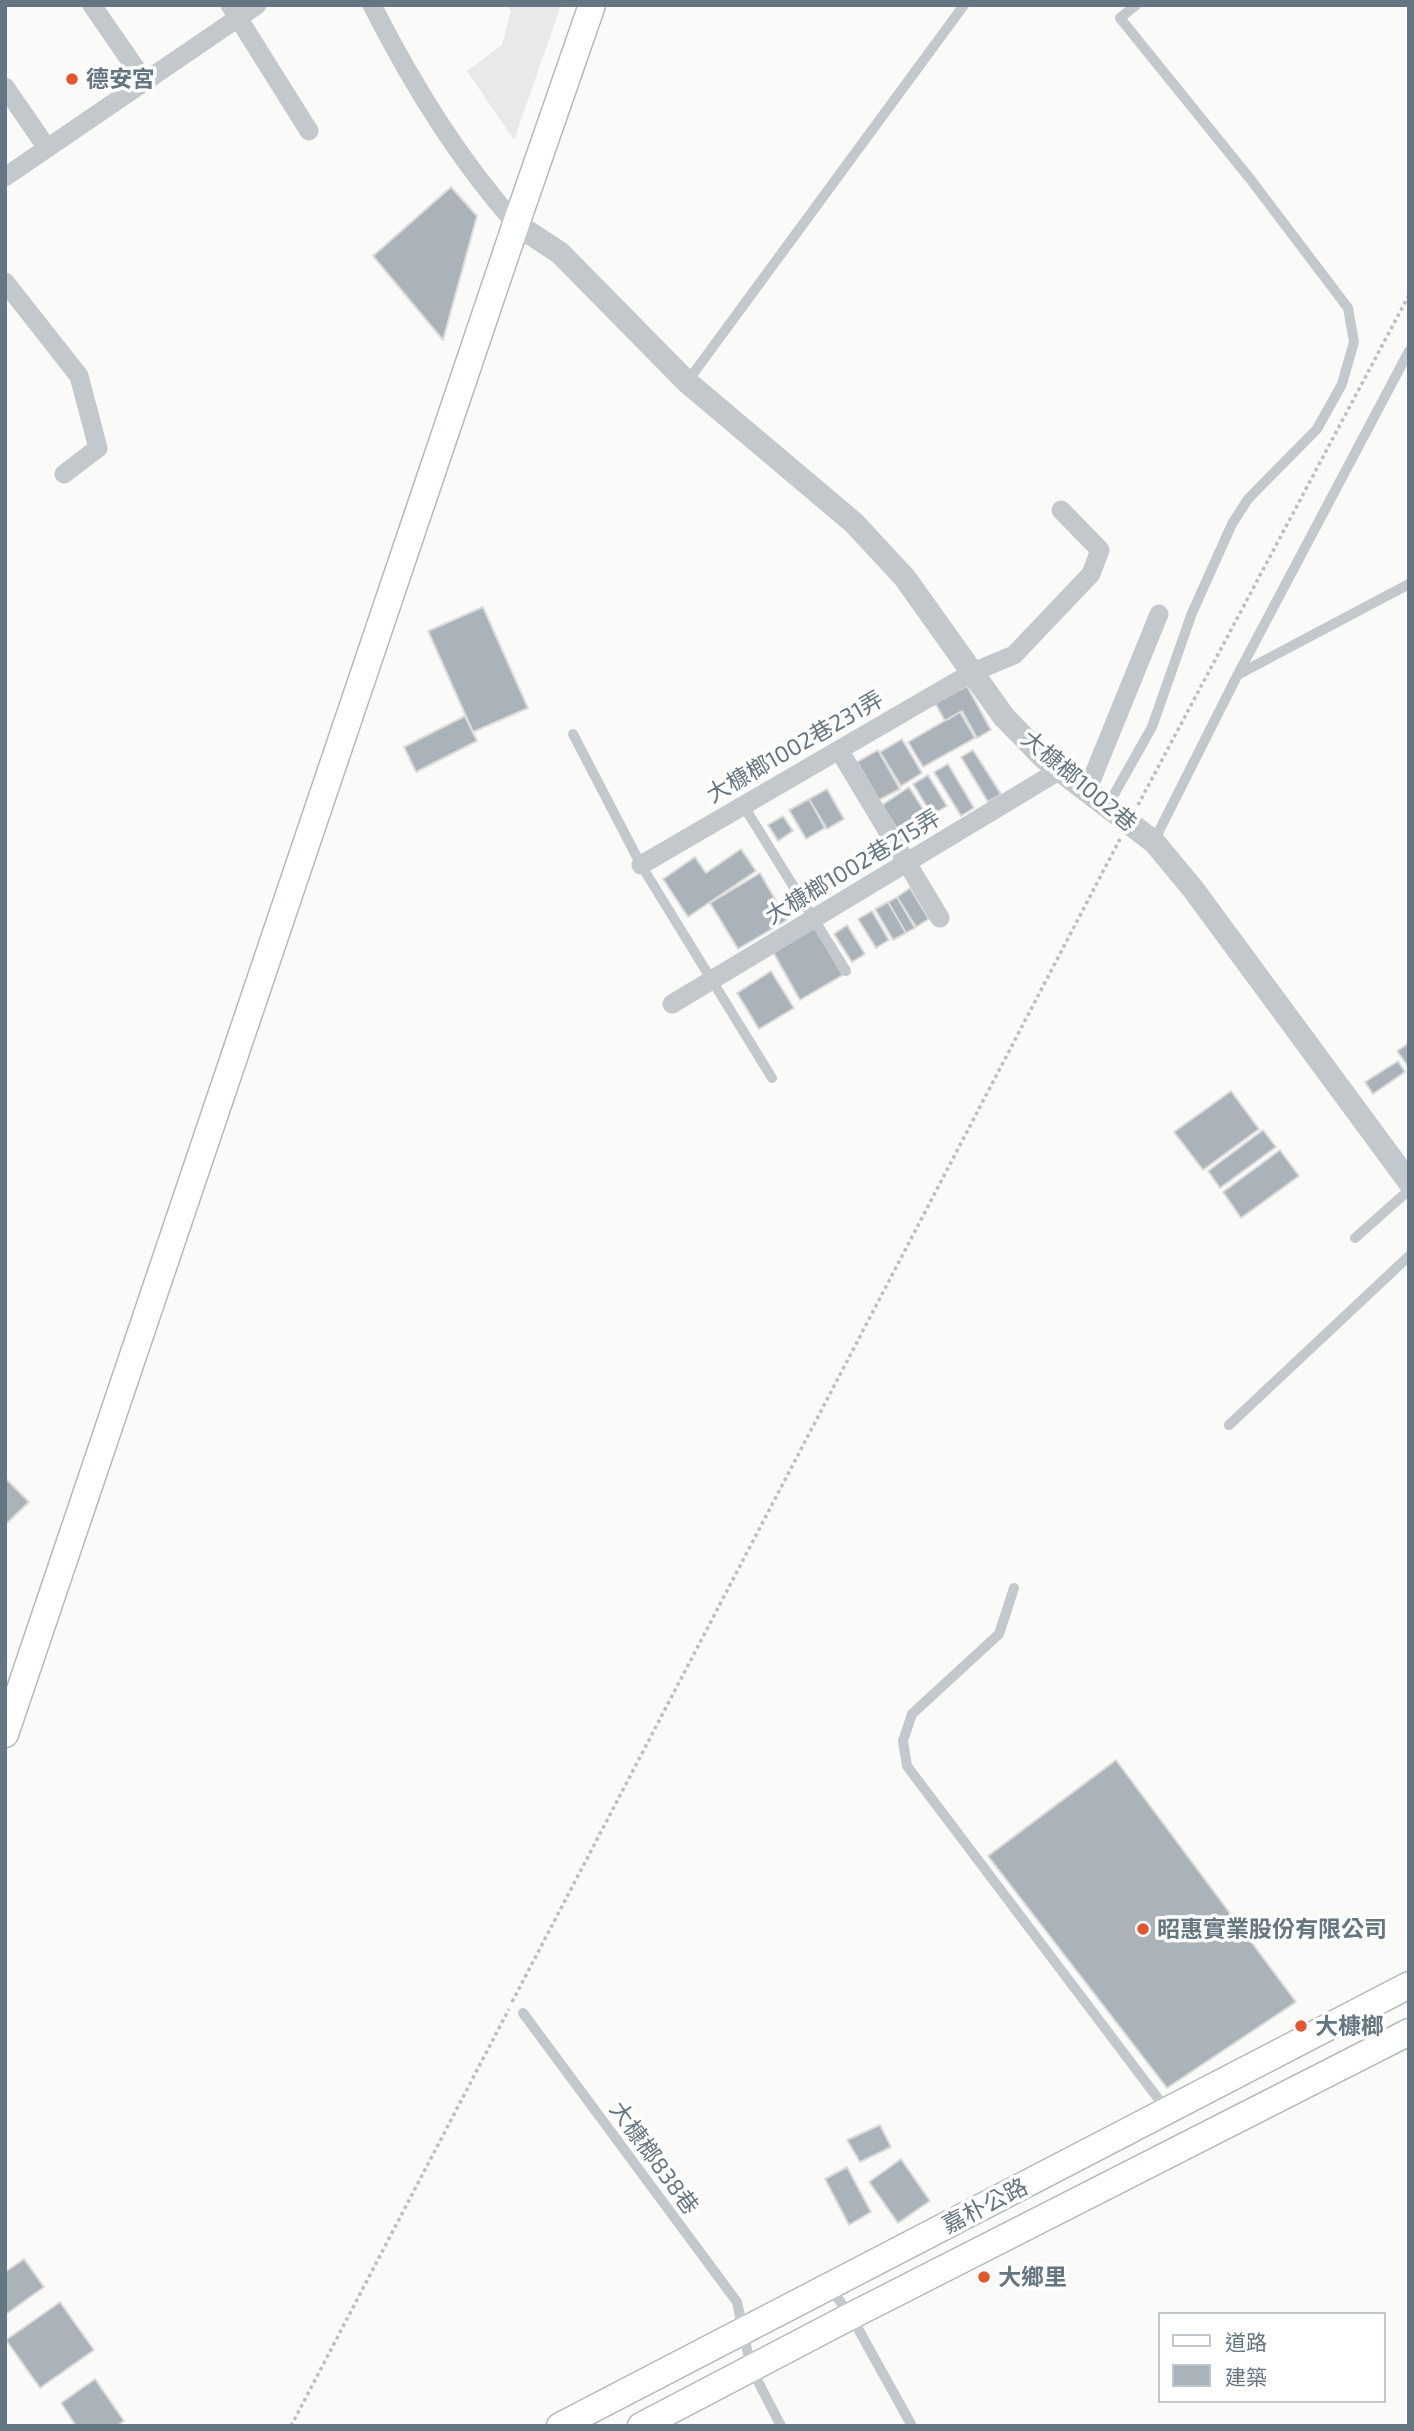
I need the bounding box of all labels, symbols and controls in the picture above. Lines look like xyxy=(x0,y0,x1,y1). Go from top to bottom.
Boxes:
place label: 德安宮 xyxy=(86,65,155,93)
marker: 德安宮 xyxy=(64,71,80,87)
street label: 大槺榔1002巷231弄 xyxy=(702,685,888,809)
street label: 大槺榔1002巷 xyxy=(1016,725,1142,837)
street label: 大槺榔1002巷215弄 xyxy=(761,804,945,930)
place label: 昭惠實業股份有限公司 xyxy=(1157,1915,1387,1943)
marker: 昭惠實業股份有限公司 xyxy=(1135,1921,1151,1937)
place label: 大槺榔 xyxy=(1315,2012,1384,2040)
marker: 大槺榔 xyxy=(1293,2018,1309,2034)
street label: 大槺榔838巷 xyxy=(604,2096,704,2220)
street label: 嘉朴公路 xyxy=(938,2173,1032,2239)
place label: 大鄉里 xyxy=(998,2263,1067,2291)
marker: 大鄉里 xyxy=(976,2269,992,2285)
legend xyxy=(1158,2312,1386,2403)
text: 道路 xyxy=(1225,2329,1267,2354)
text: 建築 xyxy=(1225,2364,1267,2389)

